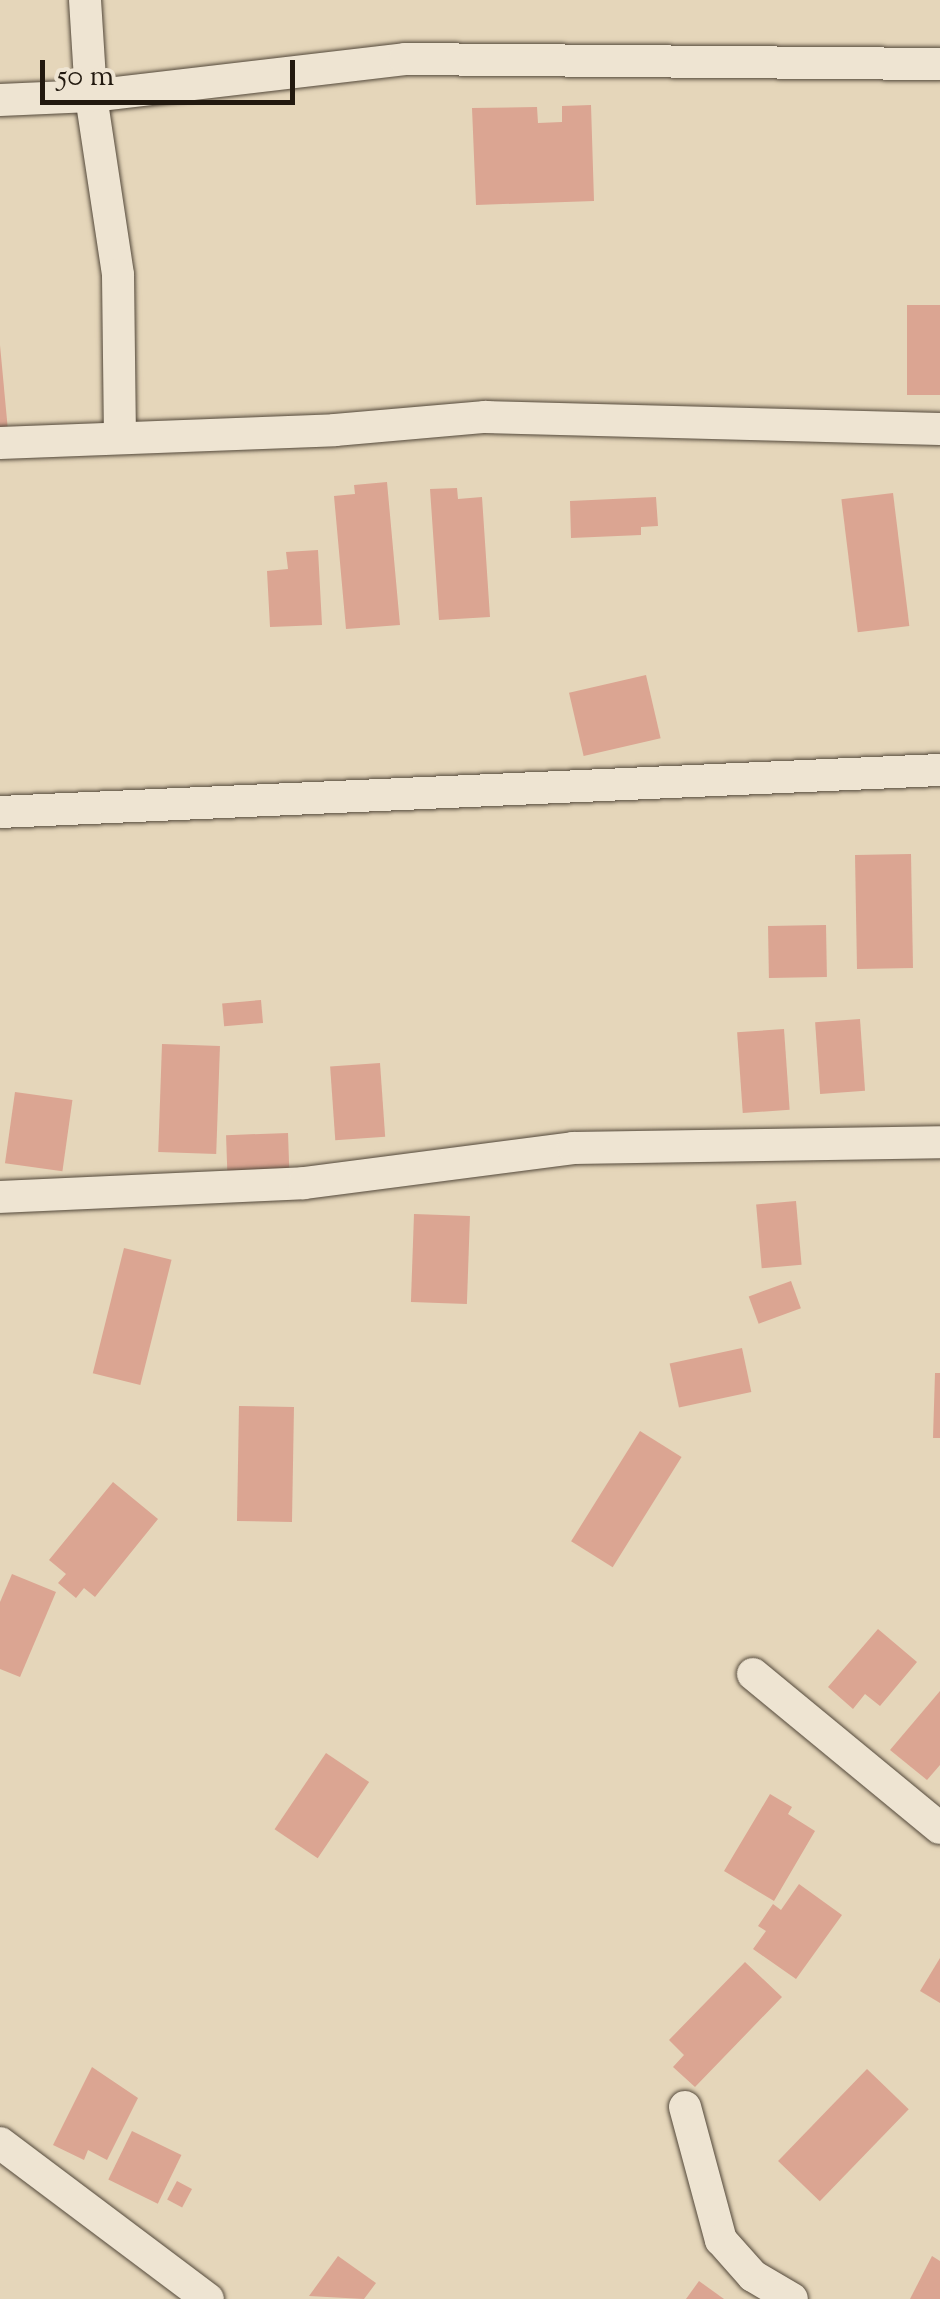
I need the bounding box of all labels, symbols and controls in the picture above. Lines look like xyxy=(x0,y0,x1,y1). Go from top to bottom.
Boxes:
scale bar xyxy=(45,40,300,102)
text: 50 m xyxy=(57,56,114,99)

